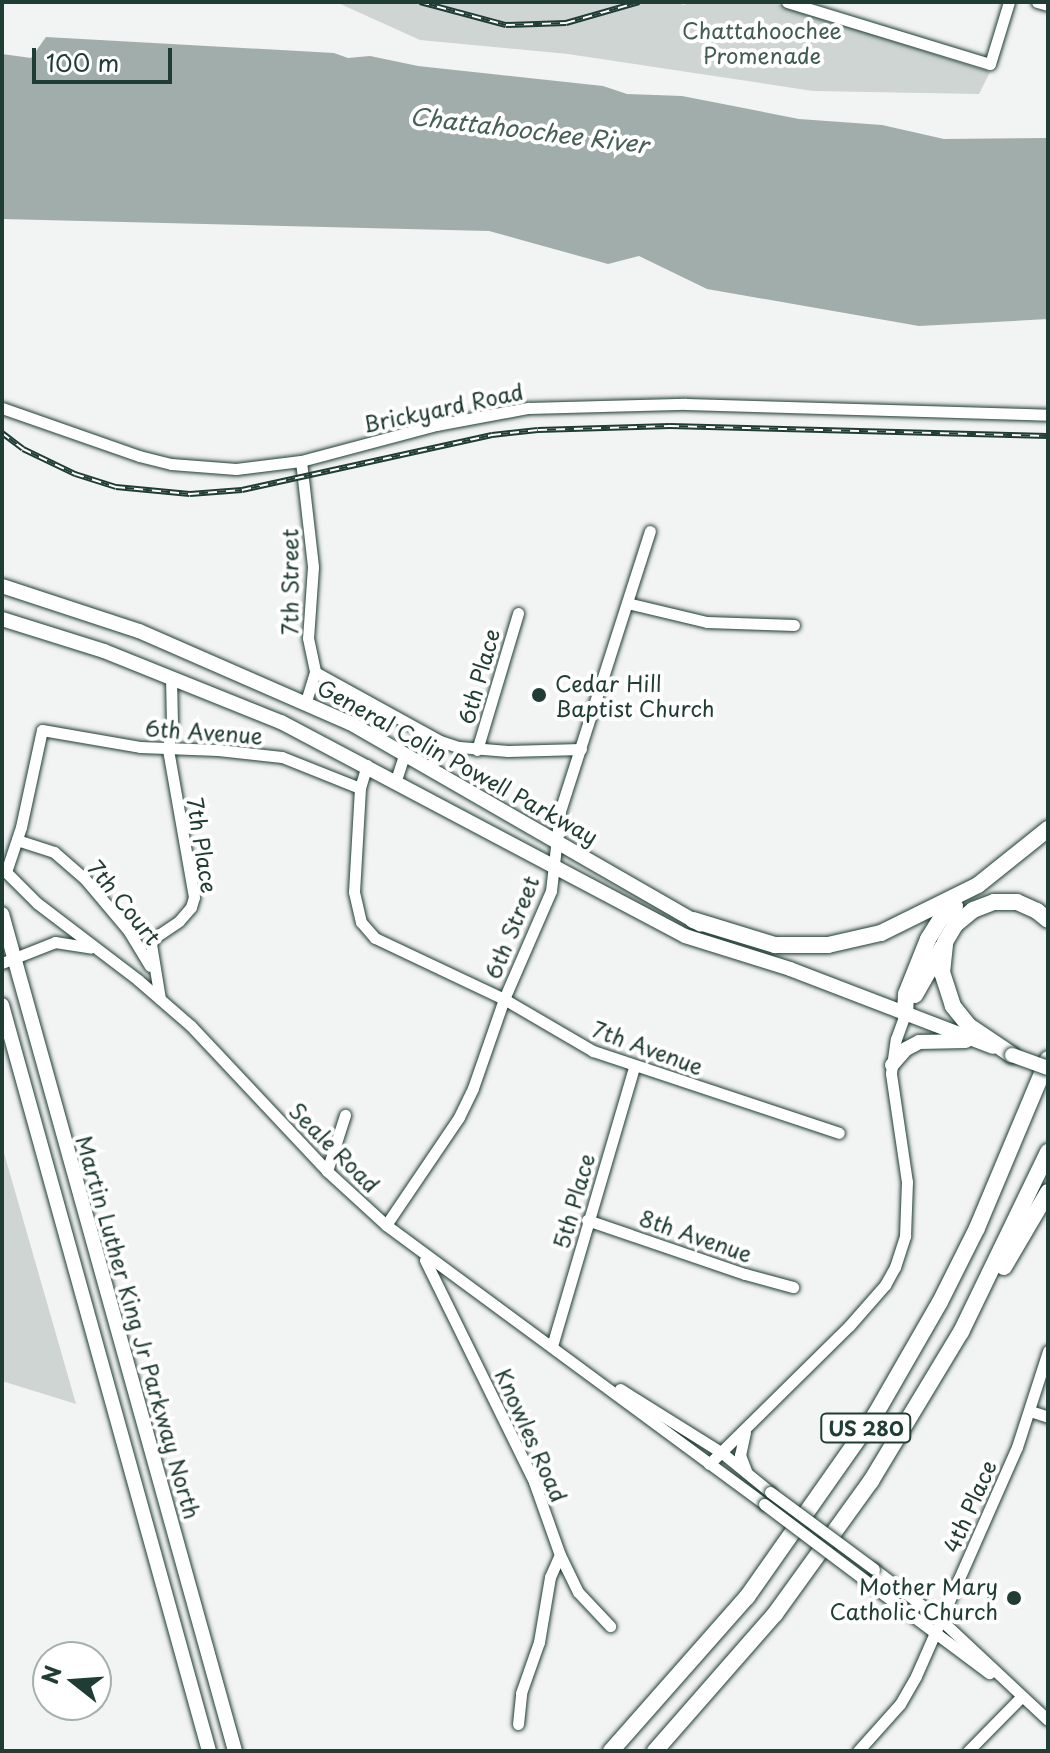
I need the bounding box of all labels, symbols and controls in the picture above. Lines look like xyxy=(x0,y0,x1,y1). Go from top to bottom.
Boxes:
park label: Chattahoochee Promenade xyxy=(682,16,842,68)
scale bar xyxy=(36,32,176,82)
text: 100 m xyxy=(46,44,119,80)
water label: Chattahoochee River xyxy=(408,101,650,159)
street label: Brickyard Road xyxy=(359,377,527,437)
street label: 7th Street xyxy=(276,529,302,635)
street label: 6th Place xyxy=(451,624,505,728)
place label: Cedar Hill Baptist Church xyxy=(555,669,715,720)
street label: General Colin Powell Parkway xyxy=(312,672,604,850)
marker: Cedar Hill Baptist Church xyxy=(530,686,548,704)
street label: 6th Avenue xyxy=(143,714,265,748)
street label: 7th Place xyxy=(182,795,224,895)
street label: 7th Court xyxy=(83,854,167,950)
street label: 6th Street xyxy=(478,871,544,983)
street label: 7th Avenue xyxy=(589,1015,707,1079)
street label: Seale Road xyxy=(284,1096,386,1198)
street label: Martin Luther King Jr Parkway North xyxy=(71,1131,207,1523)
street label: 5th Place xyxy=(547,1150,599,1252)
street label: 8th Avenue xyxy=(636,1203,756,1267)
street label: Knowles Road xyxy=(490,1363,574,1507)
road number: US 280 xyxy=(820,1412,912,1444)
street label: 4th Place xyxy=(937,1455,1001,1557)
place label: Mother Mary Catholic Church xyxy=(828,1572,998,1624)
marker: Mother Mary Catholic Church xyxy=(1005,1589,1023,1607)
north arrow xyxy=(32,1641,112,1721)
text: N xyxy=(32,1661,69,1688)

